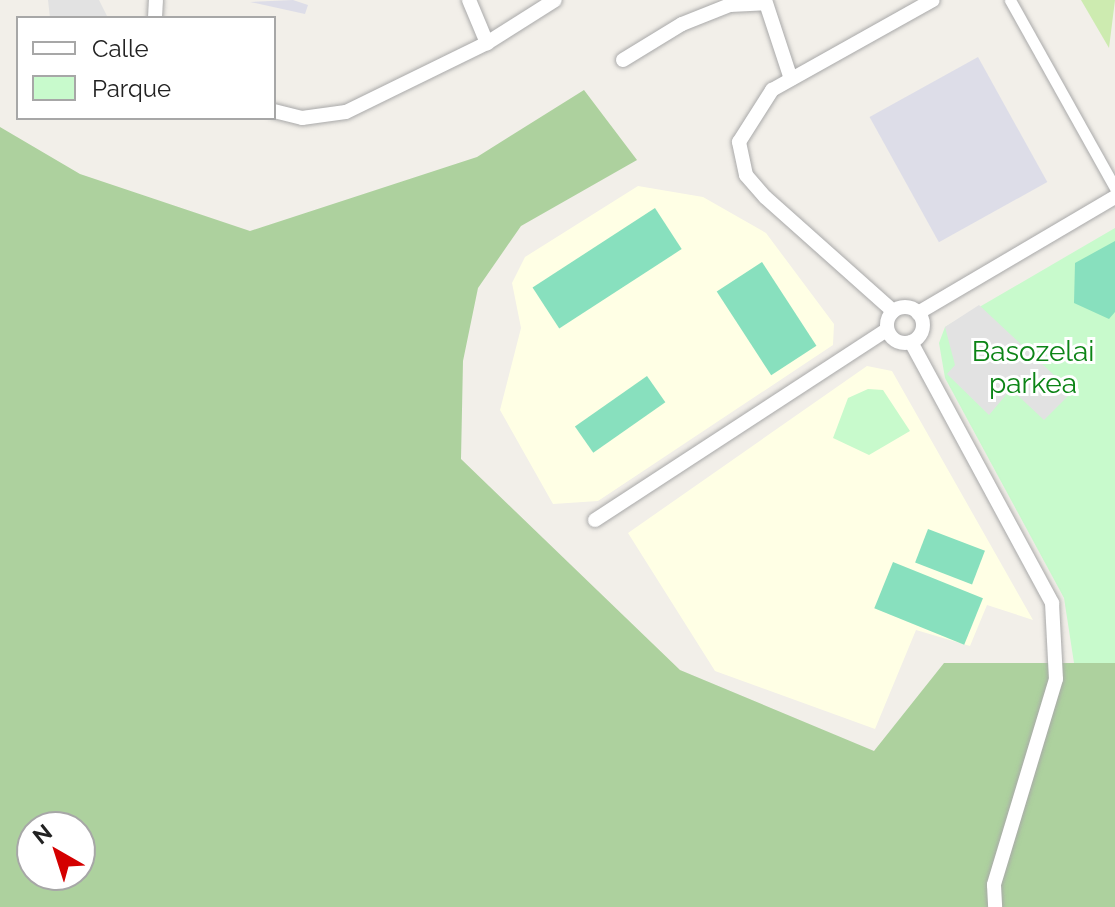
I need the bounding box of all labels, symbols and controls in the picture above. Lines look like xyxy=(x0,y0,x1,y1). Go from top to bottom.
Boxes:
legend xyxy=(16,16,276,120)
text: Calle xyxy=(92,34,149,63)
text: Parque xyxy=(92,74,171,103)
park label: Basozelai parkea xyxy=(972,335,1094,401)
north arrow xyxy=(16,811,96,891)
text: N xyxy=(27,819,57,849)

